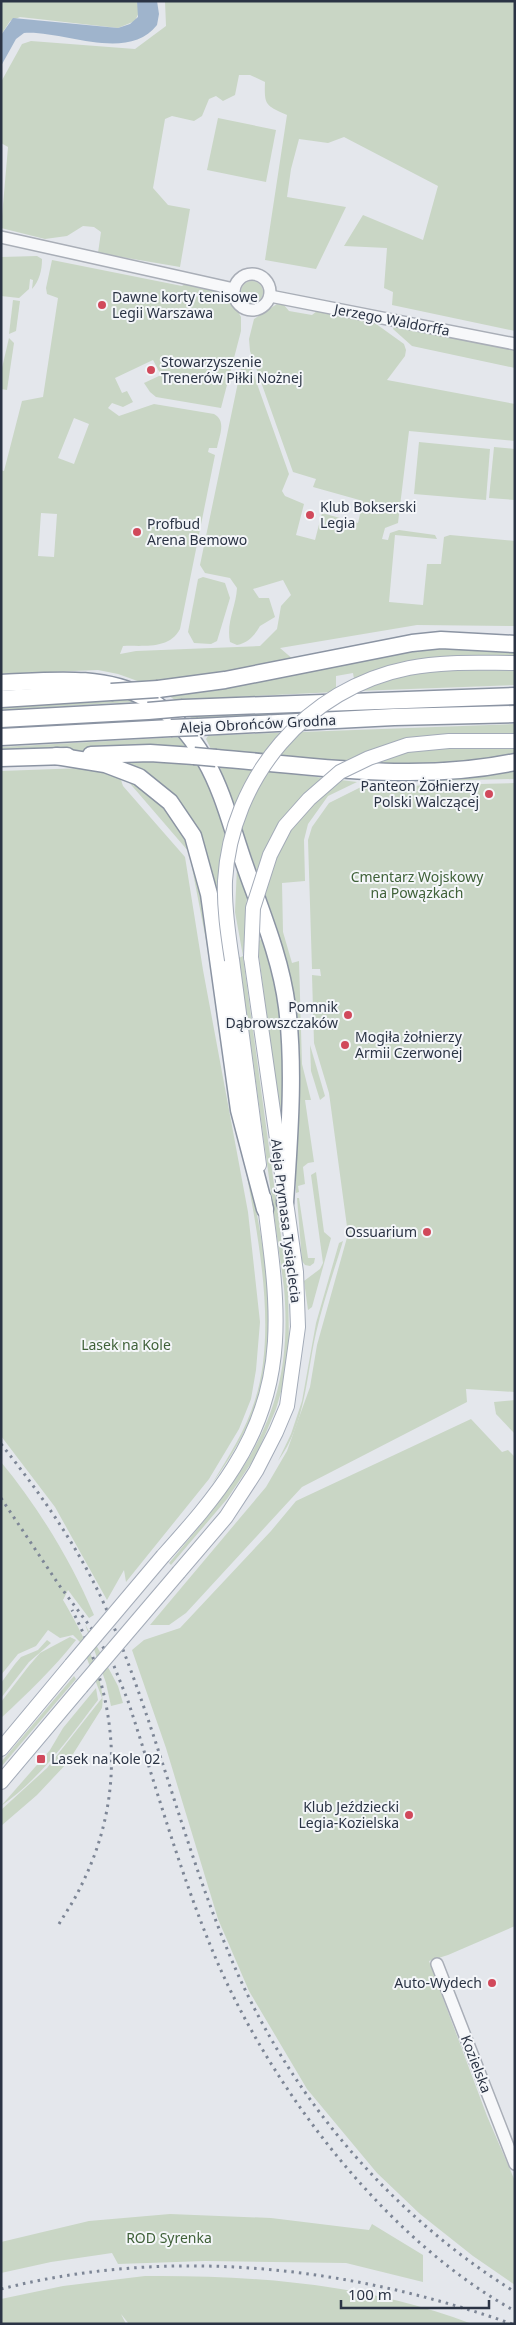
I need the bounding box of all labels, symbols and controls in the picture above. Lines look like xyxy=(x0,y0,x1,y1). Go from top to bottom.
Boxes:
place label: Dawne korty tenisowe Legii Warszawa xyxy=(112,287,258,322)
marker: Dawne korty tenisowe Legii Warszawa xyxy=(96,299,108,311)
street label: Jerzego Waldorffa xyxy=(331,299,451,340)
place label: Stowarzyszenie Trenerów Piłki Nożnej xyxy=(161,352,303,387)
marker: Stowarzyszenie Trenerów Piłki Nożnej xyxy=(145,364,157,376)
place label: Klub Bokserski Legia xyxy=(320,497,416,532)
marker: Klub Bokserski Legia xyxy=(304,509,316,521)
place label: Profbud Arena Bemowo xyxy=(147,514,247,549)
marker: Profbud Arena Bemowo xyxy=(131,526,143,538)
street label: Aleja Obrońców Grodna xyxy=(179,710,337,737)
place label: Panteon Żołnierzy Polski Walczącej xyxy=(361,776,480,811)
marker: Panteon Żołnierzy Polski Walczącej xyxy=(483,788,495,800)
park label: Cmentarz Wojskowy na Powązkach xyxy=(351,867,484,902)
place label: Pomnik Dąbrowszczaków xyxy=(226,997,339,1032)
marker: Pomnik Dąbrowszczaków xyxy=(342,1009,354,1021)
place label: Mogiła żołnierzy Armii Czerwonej xyxy=(355,1027,463,1062)
marker: Mogiła żołnierzy Armii Czerwonej xyxy=(339,1039,351,1051)
street label: Aleja Prymasa Tysiąclecia xyxy=(267,1138,306,1304)
place label: Ossuarium xyxy=(345,1222,417,1241)
marker: Ossuarium xyxy=(421,1226,433,1238)
park label: Lasek na Kole xyxy=(81,1335,171,1354)
place label: Lasek na Kole 02 xyxy=(51,1749,160,1768)
marker: Lasek na Kole 02 xyxy=(35,1753,47,1765)
place label: Klub Jeździecki Legia-Kozielska xyxy=(298,1797,399,1832)
marker: Klub Jeździecki Legia-Kozielska xyxy=(403,1809,415,1821)
place label: Auto-Wydech xyxy=(394,1973,482,1992)
marker: Auto-Wydech xyxy=(486,1977,498,1989)
street label: Kozielska xyxy=(457,2032,496,2096)
park label: ROD Syrenka xyxy=(126,2228,212,2247)
scale bar xyxy=(341,2278,488,2310)
text: 100 m xyxy=(348,2284,392,2304)

